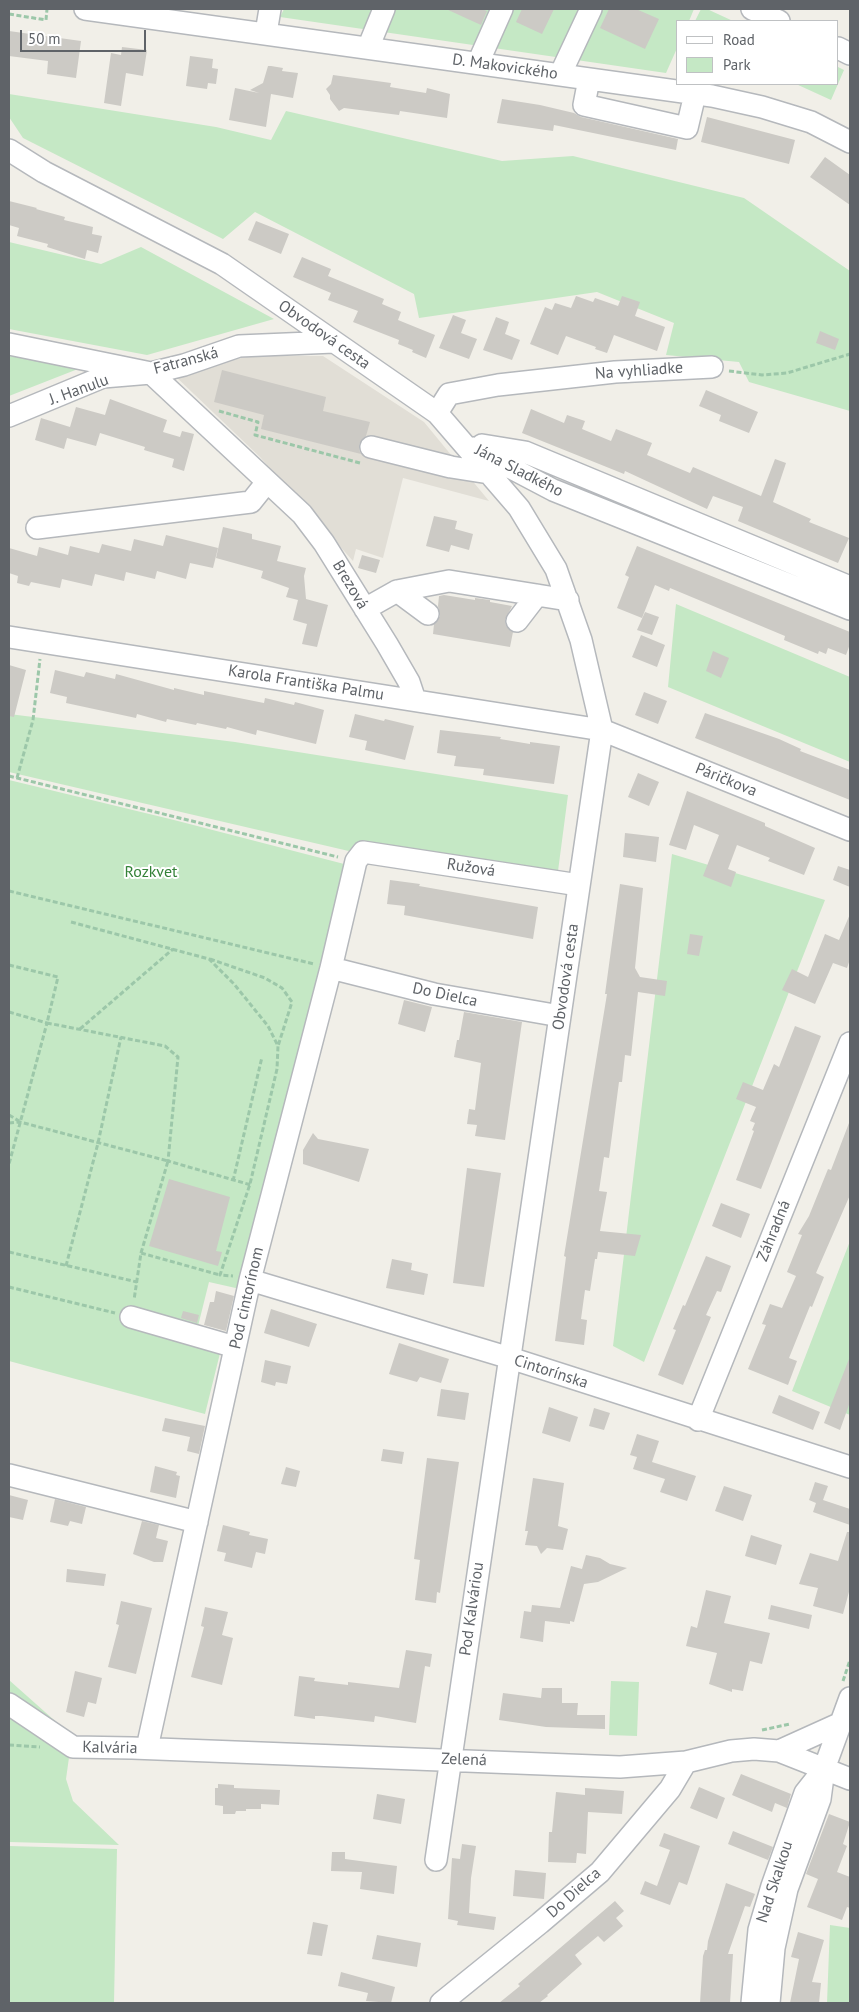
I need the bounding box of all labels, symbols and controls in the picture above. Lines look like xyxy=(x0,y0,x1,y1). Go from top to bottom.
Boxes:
scale bar xyxy=(22,20,149,52)
legend xyxy=(676,20,839,85)
text: 50 m xyxy=(28,29,61,48)
text: Road xyxy=(723,30,755,49)
street label: D. Makovického xyxy=(451,50,559,84)
text: Park xyxy=(723,55,751,74)
street label: Obvodová cesta xyxy=(274,296,374,374)
street label: Fatranská xyxy=(152,343,220,379)
street label: Na vyhliadke xyxy=(594,358,684,384)
street label: J. Hanulu xyxy=(47,370,111,410)
street label: Jána Sladkého xyxy=(472,441,566,501)
street label: Brezová xyxy=(328,557,372,613)
street label: Karola Františka Palmu xyxy=(227,661,385,705)
street label: Páričkova xyxy=(692,759,760,801)
street label: Ružová xyxy=(445,855,497,881)
park label: Rozkvet xyxy=(125,862,177,882)
street label: Obvodová cesta xyxy=(549,922,583,1032)
street label: Do Dielca xyxy=(411,979,479,1011)
street label: Záhradná xyxy=(753,1198,795,1264)
street label: Pod cintorínom xyxy=(226,1245,268,1351)
street label: Cintorínska xyxy=(512,1351,590,1393)
street label: Pod Kalváriou xyxy=(456,1561,488,1657)
street label: Kalvária xyxy=(82,1738,138,1758)
street label: Zelená xyxy=(441,1750,487,1770)
street label: Nad Skalkou xyxy=(753,1839,797,1925)
street label: Do Dielca xyxy=(543,1864,605,1922)

